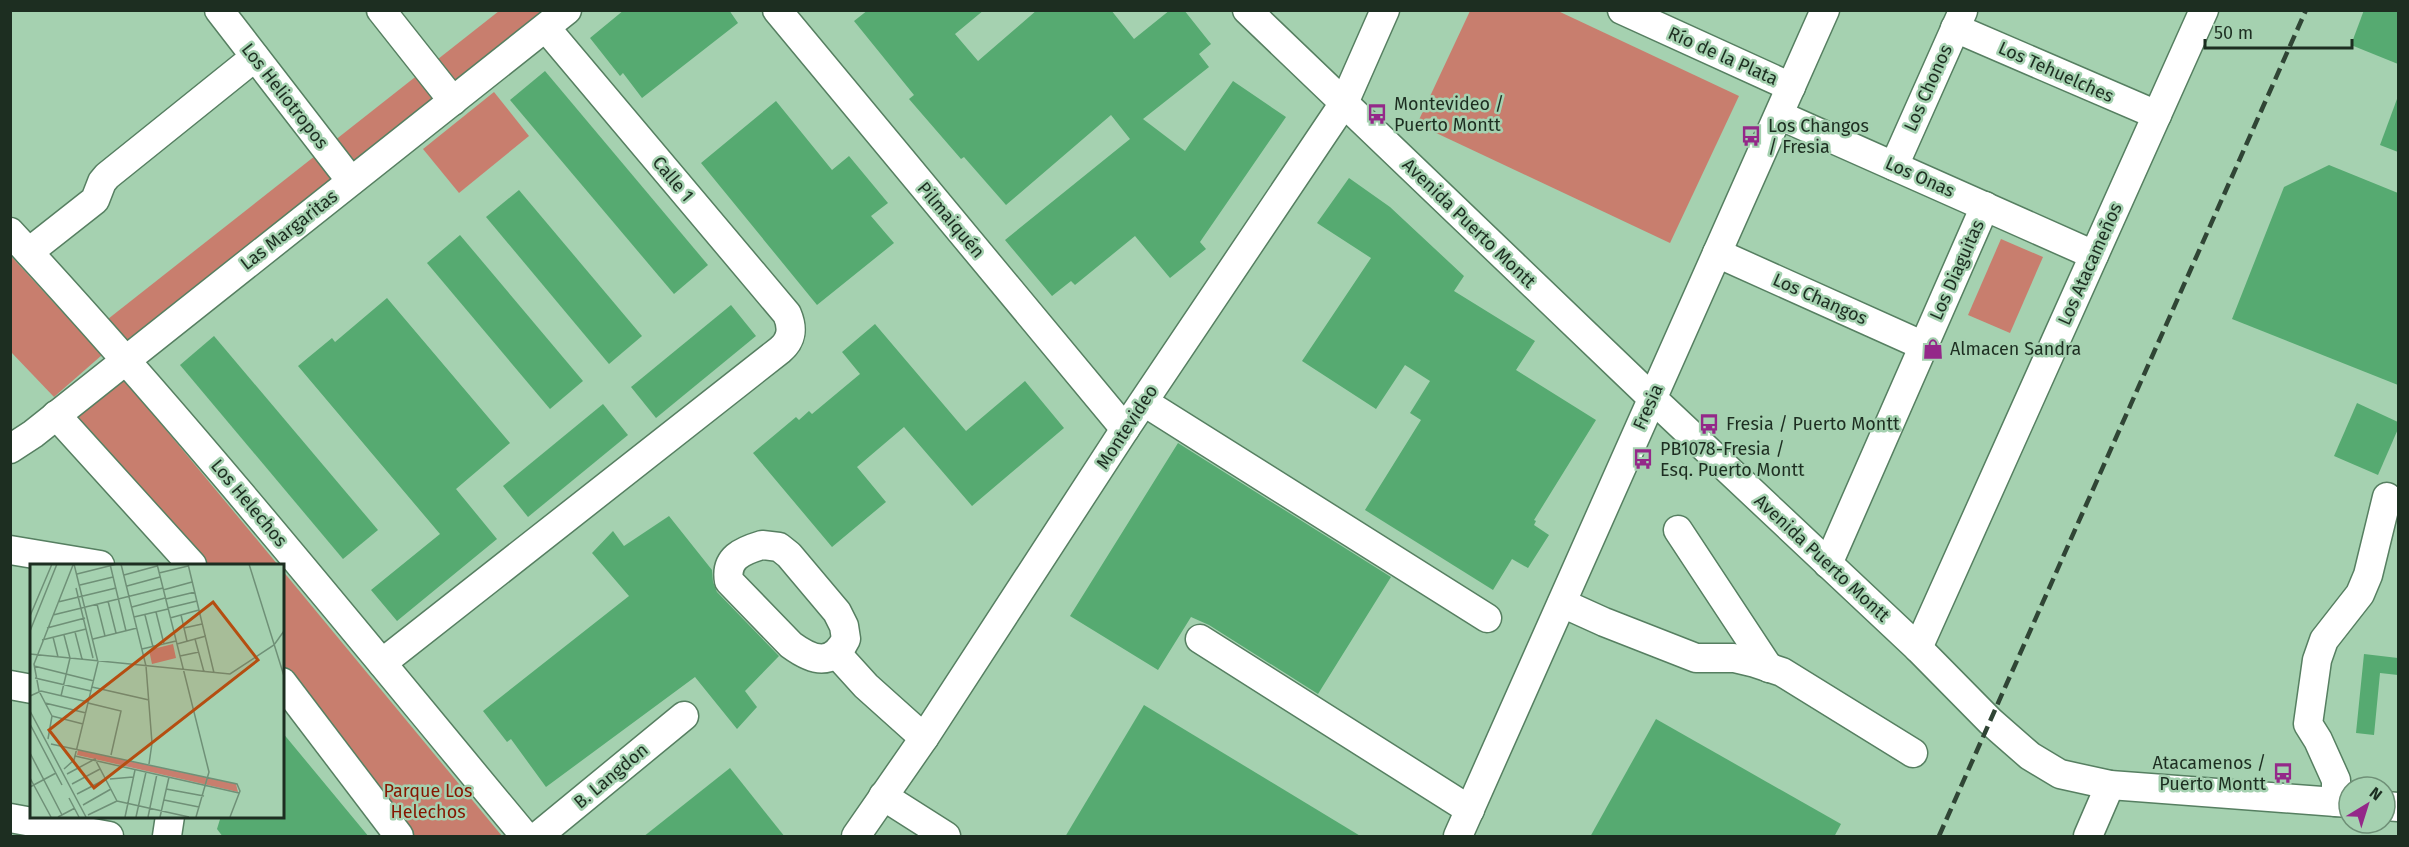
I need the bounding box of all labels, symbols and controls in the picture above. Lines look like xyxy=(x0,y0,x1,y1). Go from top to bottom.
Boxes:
scale bar xyxy=(2205,12,2352,50)
street label: Río de la Plata xyxy=(1665,22,1781,90)
text: 50 m xyxy=(2214,22,2253,44)
street label: Los Tehuelches xyxy=(1995,37,2117,107)
street label: Los Heliotropos xyxy=(237,39,333,153)
street label: Los Chonos xyxy=(1899,41,1957,135)
place label: Montevideo / Puerto Montt xyxy=(1394,93,1504,136)
bus stop icon: Montevideo / Puerto Montt xyxy=(1365,102,1389,126)
place label: Los Changos / Fresia xyxy=(1768,115,1869,158)
bus stop icon: Los Changos / Fresia xyxy=(1739,124,1763,148)
street label: Calle 1 xyxy=(648,152,698,206)
street label: Los Onas xyxy=(1882,152,1958,202)
street label: Avenida Puerto Montt xyxy=(1398,154,1541,293)
street label: Pilmaiquén xyxy=(913,177,989,263)
street label: Las Margaritas xyxy=(236,185,342,275)
street label: Los Atacameños xyxy=(2053,199,2127,329)
street label: Los Diaguitas xyxy=(1925,216,1989,324)
street label: Los Changos xyxy=(1769,268,1871,330)
shop icon: Almacen Sandra xyxy=(1921,337,1945,361)
place label: Almacen Sandra xyxy=(1950,338,2081,360)
street label: Montevideo xyxy=(1092,381,1162,473)
street label: Fresia xyxy=(1628,381,1668,433)
bus stop icon: Fresia / Puerto Montt xyxy=(1697,412,1721,436)
place label: Fresia / Puerto Montt xyxy=(1726,413,1900,435)
place label: PB1078-Fresia / Esq. Puerto Montt xyxy=(1660,438,1805,481)
bus stop icon: PB1078-Fresia / Esq. Puerto Montt xyxy=(1631,447,1655,471)
street label: Los Helechos xyxy=(206,455,292,551)
street label: Avenida Puerto Montt xyxy=(1750,490,1894,627)
inset map xyxy=(30,564,284,817)
street label: B. Langdon xyxy=(569,739,653,813)
place label: Atacamenos / Puerto Montt xyxy=(2152,752,2266,795)
bus stop icon: Atacamenos / Puerto Montt xyxy=(2271,761,2295,785)
north arrow xyxy=(2337,775,2397,835)
park label: Parque Los Helechos xyxy=(384,780,472,823)
text: N xyxy=(2366,783,2386,804)

